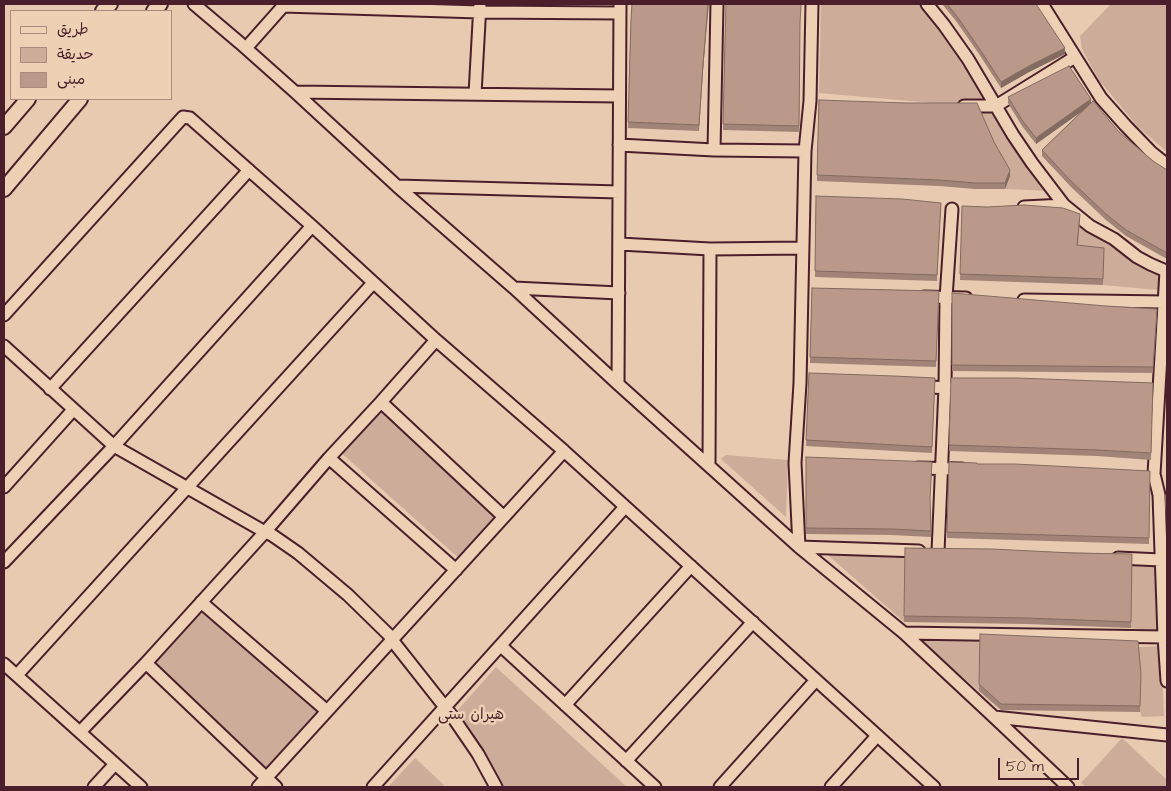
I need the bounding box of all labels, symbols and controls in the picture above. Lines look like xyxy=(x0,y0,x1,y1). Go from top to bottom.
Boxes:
legend xyxy=(10,10,172,100)
text: طريق xyxy=(57,19,89,40)
text: حديقة xyxy=(57,44,94,65)
text: مبنى xyxy=(57,69,85,90)
district label: هیران ستی xyxy=(438,707,504,725)
scale bar xyxy=(1001,748,1082,780)
text: 50 m xyxy=(1006,756,1044,777)

